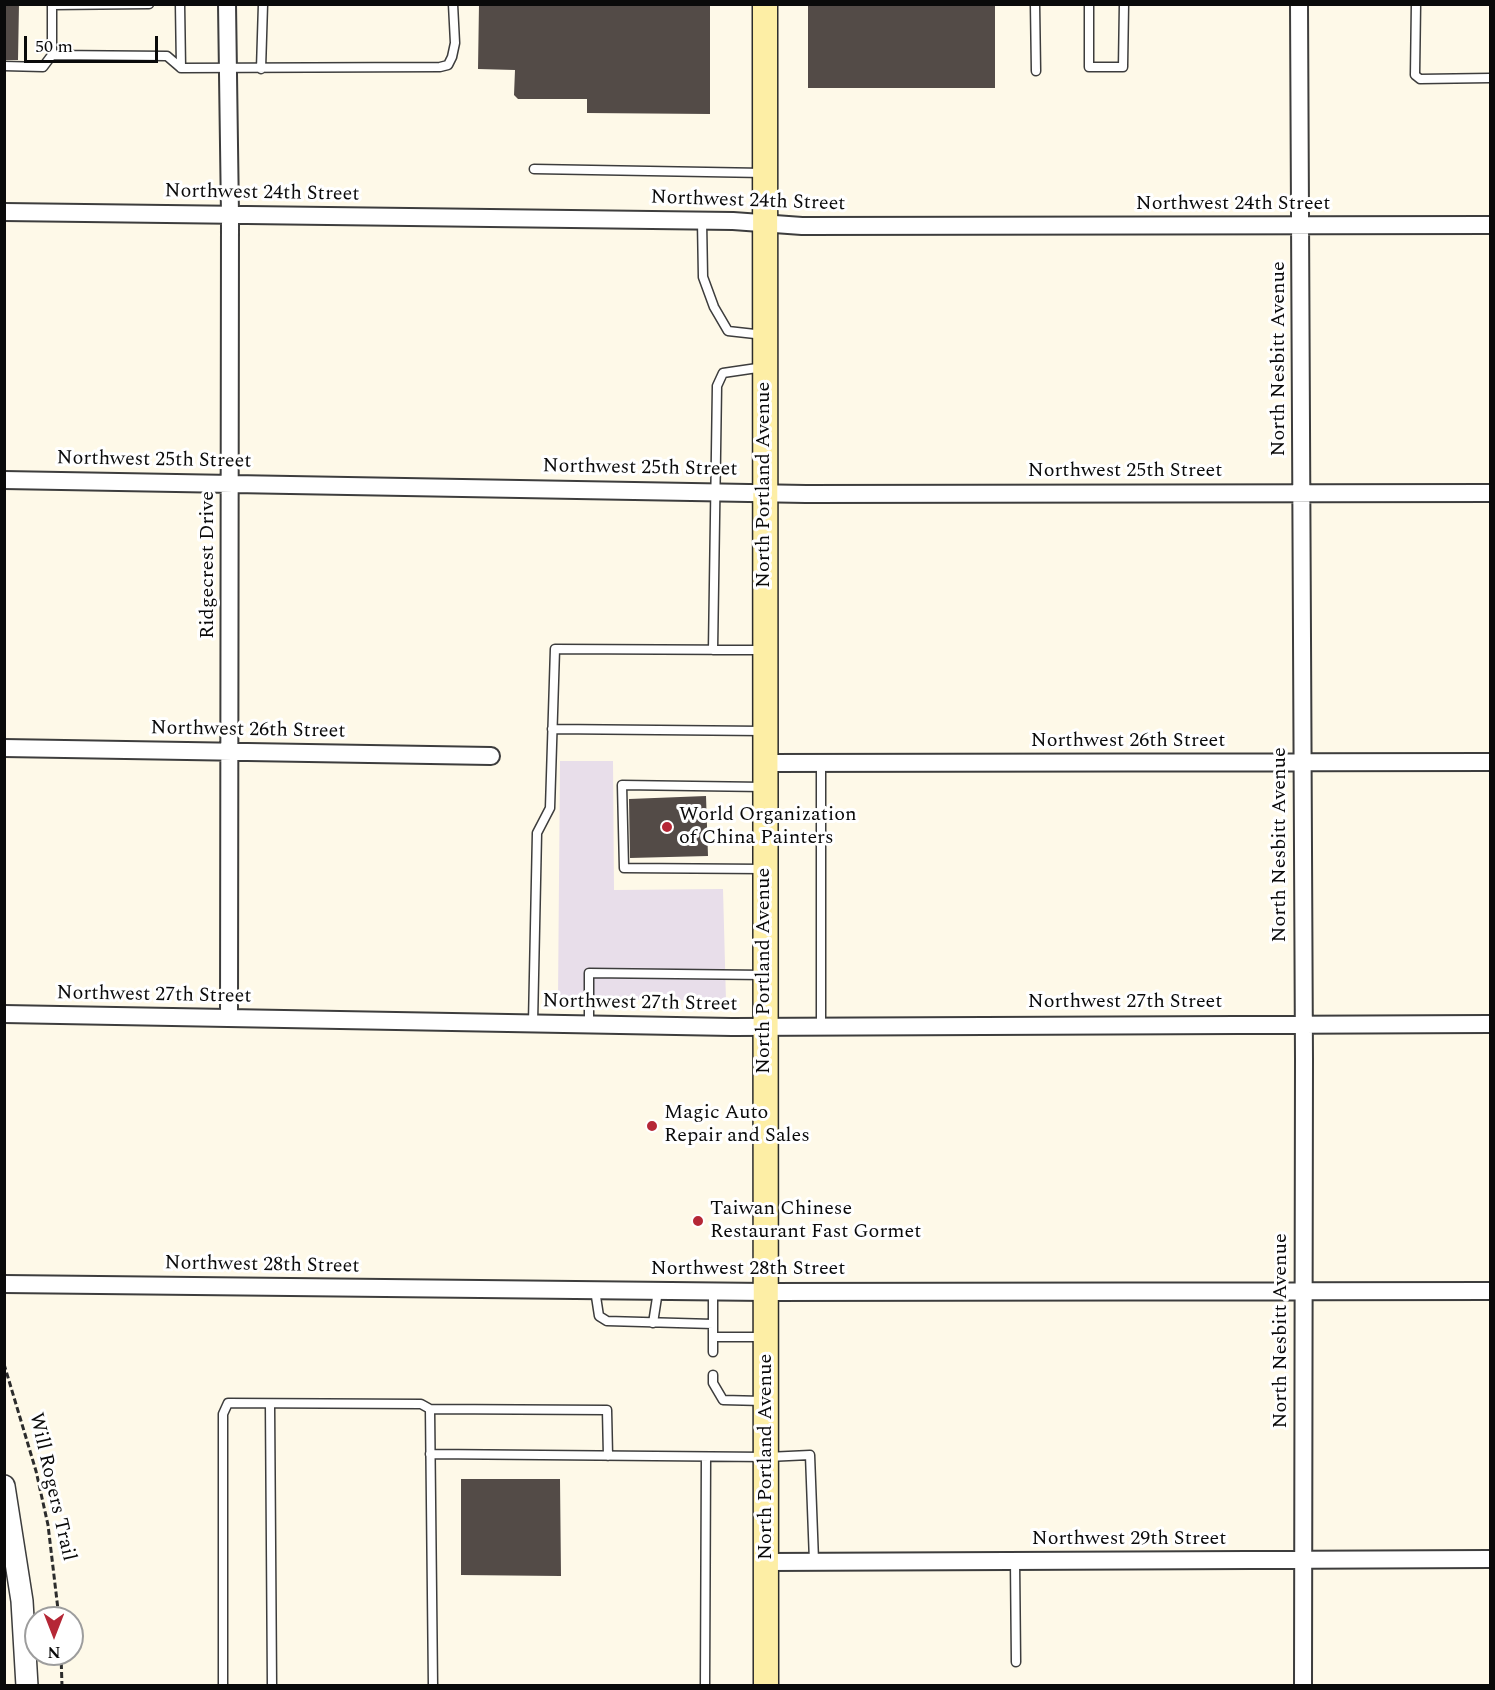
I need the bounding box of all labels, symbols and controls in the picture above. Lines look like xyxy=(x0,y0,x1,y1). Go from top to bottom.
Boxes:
scale bar xyxy=(27,24,160,62)
text: 50 m xyxy=(35,33,73,60)
street label: Northwest 24th Street xyxy=(164,180,360,208)
street label: Northwest 24th Street xyxy=(650,187,846,217)
street label: Northwest 24th Street xyxy=(1136,193,1330,217)
street label: North Nesbitt Avenue xyxy=(1268,261,1292,457)
street label: North Portland Avenue xyxy=(753,382,777,588)
street label: Northwest 25th Street xyxy=(56,447,252,475)
street label: Northwest 25th Street xyxy=(542,455,738,483)
street label: Northwest 25th Street xyxy=(1028,460,1222,484)
street label: Ridgecrest Drive xyxy=(197,491,221,639)
street label: Northwest 26th Street xyxy=(150,717,346,745)
street label: Northwest 26th Street xyxy=(1031,730,1225,754)
street label: North Nesbitt Avenue xyxy=(1269,747,1293,943)
place label: World Organization of China Painters xyxy=(679,804,857,851)
marker: World Organization of China Painters xyxy=(660,820,674,834)
street label: North Portland Avenue xyxy=(753,868,777,1074)
street label: Northwest 27th Street xyxy=(56,982,252,1010)
street label: Northwest 27th Street xyxy=(542,990,738,1018)
street label: Northwest 27th Street xyxy=(1028,991,1222,1015)
place label: Magic Auto Repair and Sales xyxy=(664,1102,810,1149)
marker: Magic Auto Repair and Sales xyxy=(645,1119,659,1133)
place label: Taiwan Chinese Restaurant Fast Gormet xyxy=(710,1198,921,1245)
marker: Taiwan Chinese Restaurant Fast Gormet xyxy=(691,1214,705,1228)
street label: North Nesbitt Avenue xyxy=(1270,1233,1294,1429)
street label: Northwest 28th Street xyxy=(164,1252,360,1280)
street label: Northwest 28th Street xyxy=(651,1258,845,1282)
street label: North Portland Avenue xyxy=(755,1354,779,1560)
street label: Will Rogers Trail xyxy=(22,1411,80,1563)
street label: Northwest 29th Street xyxy=(1032,1528,1226,1552)
north arrow xyxy=(24,1606,84,1666)
text: N xyxy=(47,1640,61,1664)

